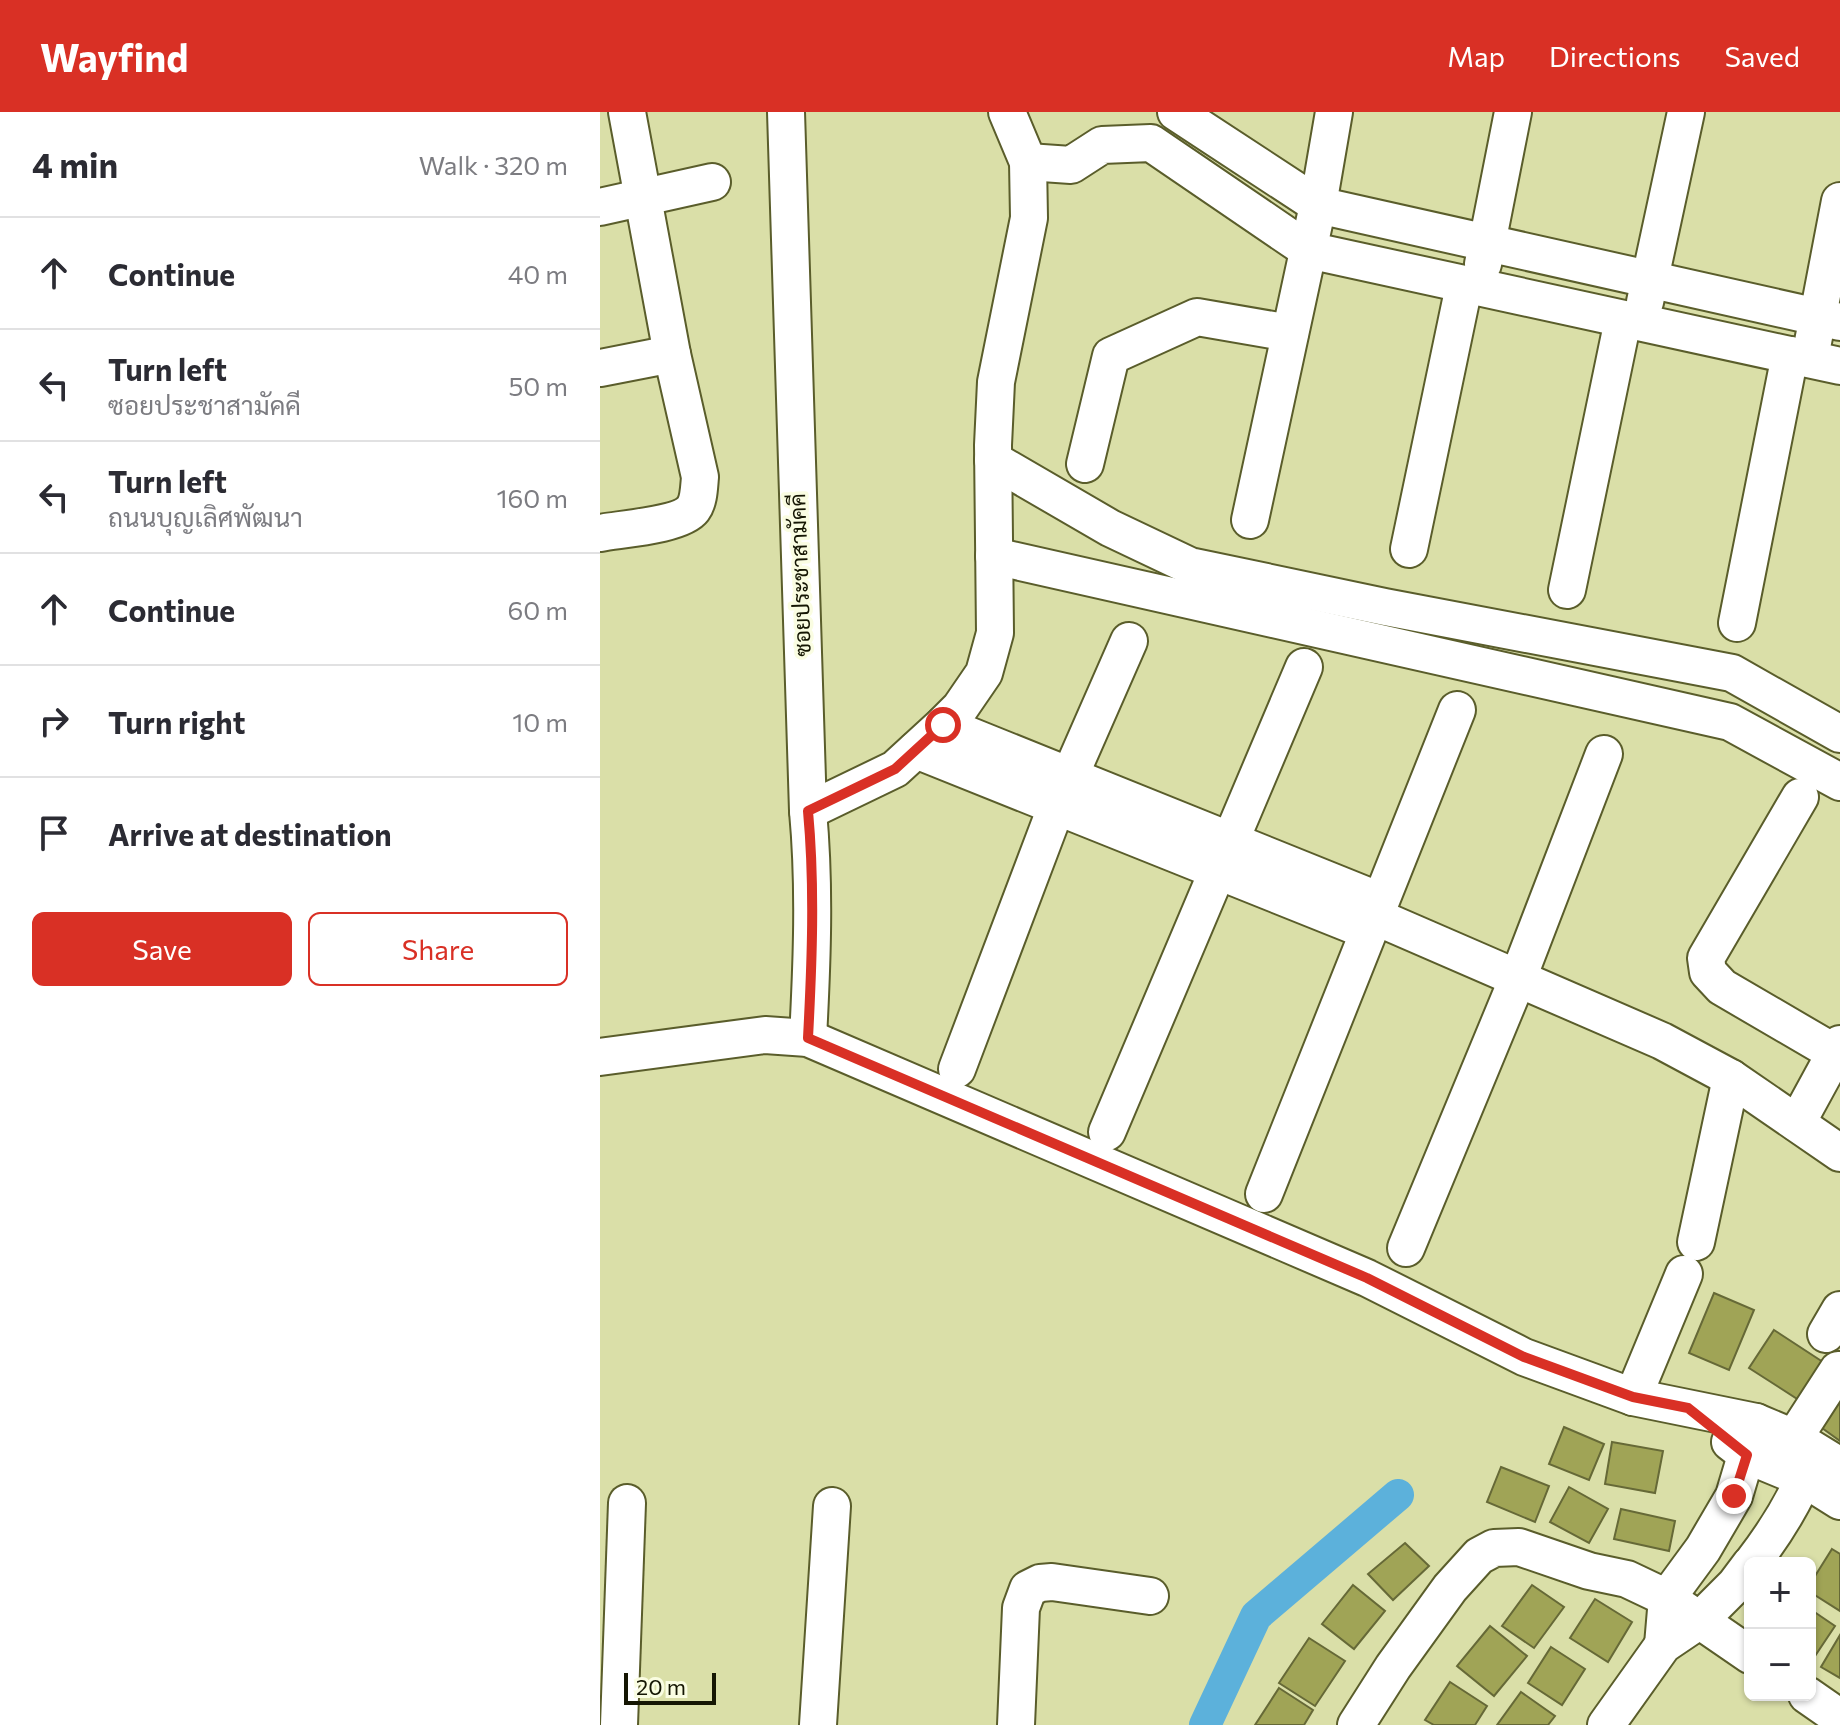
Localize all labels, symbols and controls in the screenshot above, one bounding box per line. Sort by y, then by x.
text: Wayfind [40,33,188,80]
text: Map [1447,39,1505,73]
text: Directions [1549,39,1680,73]
text: Saved [1724,39,1800,73]
text: 4 min [32,143,118,185]
text: Walk · 320 m [419,149,568,180]
icon: ahead [32,251,76,295]
text: Continue [108,255,235,292]
text: 40 m [508,258,568,289]
text: Turn left [108,350,227,387]
icon: left [32,363,76,407]
text: 50 m [508,370,568,401]
text: ซอยประชาสามัคคี [108,389,301,420]
text: Turn left [108,462,227,499]
icon: left [32,475,76,519]
text: 160 m [496,482,568,513]
street label: ซอยประชาสามัคคี [783,493,816,657]
text: ถนนบุญเลิศพัฒนา [108,501,303,532]
icon: ahead [32,587,76,631]
text: Continue [108,591,235,628]
text: 60 m [508,594,568,625]
icon: right [32,699,76,743]
text: Turn right [108,703,245,740]
text: 10 m [512,706,568,737]
route start [925,707,961,743]
icon: arrive [32,811,76,855]
text: Arrive at destination [108,815,392,852]
button: Save [32,912,292,986]
button: Share [308,912,568,986]
route end [1716,1478,1752,1514]
map controls [1744,1557,1816,1701]
button: + [1744,1557,1816,1629]
button: − [1744,1629,1816,1701]
scale bar [624,1669,716,1705]
text: 20 m [636,1673,686,1700]

